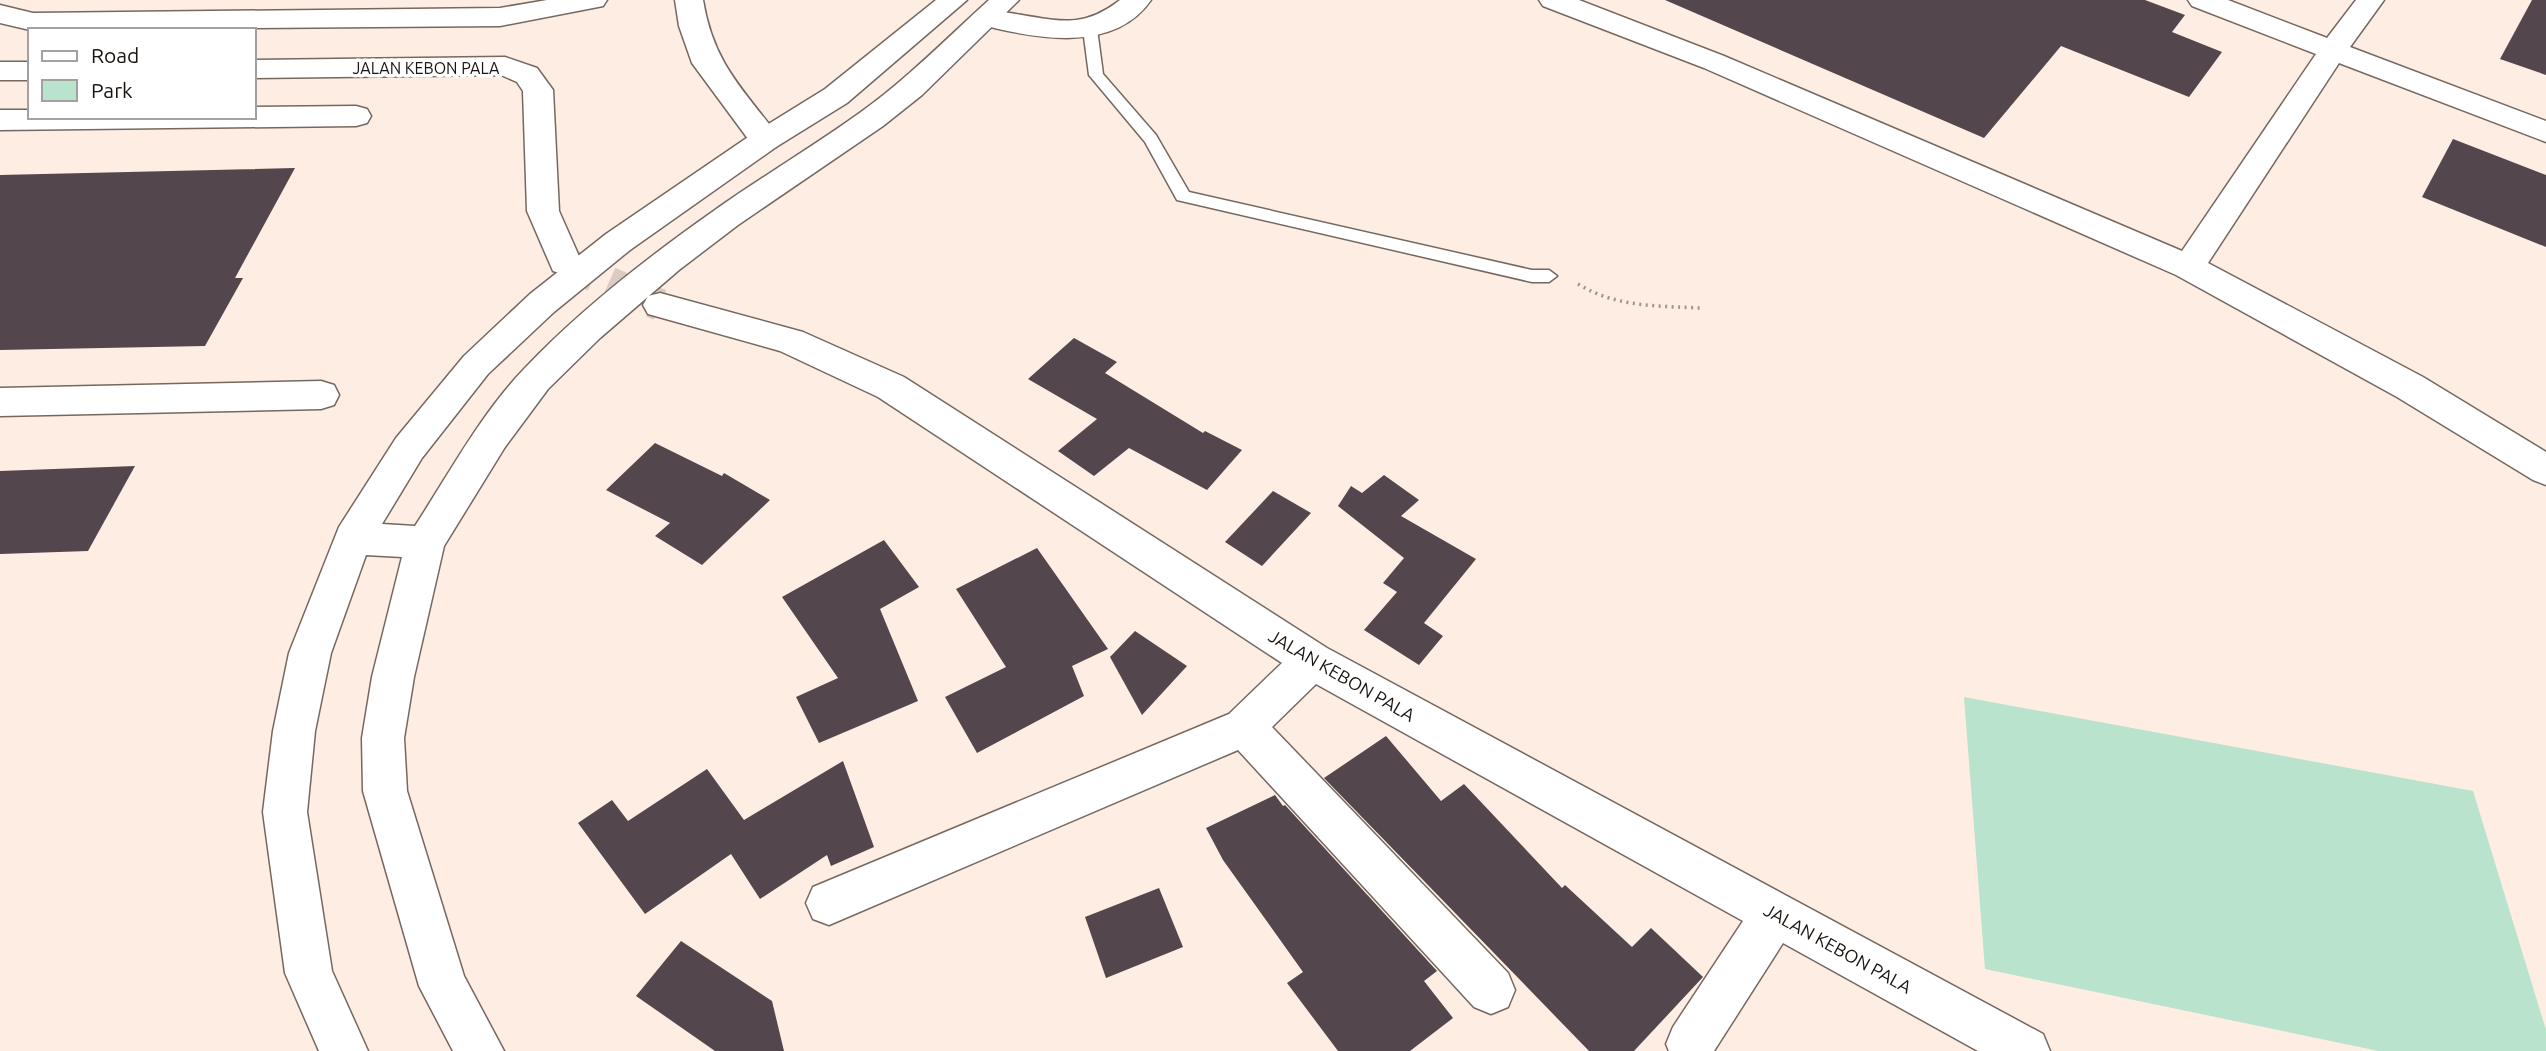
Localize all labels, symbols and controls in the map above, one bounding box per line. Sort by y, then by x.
legend [28,28,256,119]
text: Road [91,43,139,67]
street label: JALAN KEBON PALA [353,59,500,77]
text: Park [91,78,133,102]
street label: JALAN KEBON PALA [1265,625,1419,725]
street label: JALAN KEBON PALA [1761,899,1915,997]

